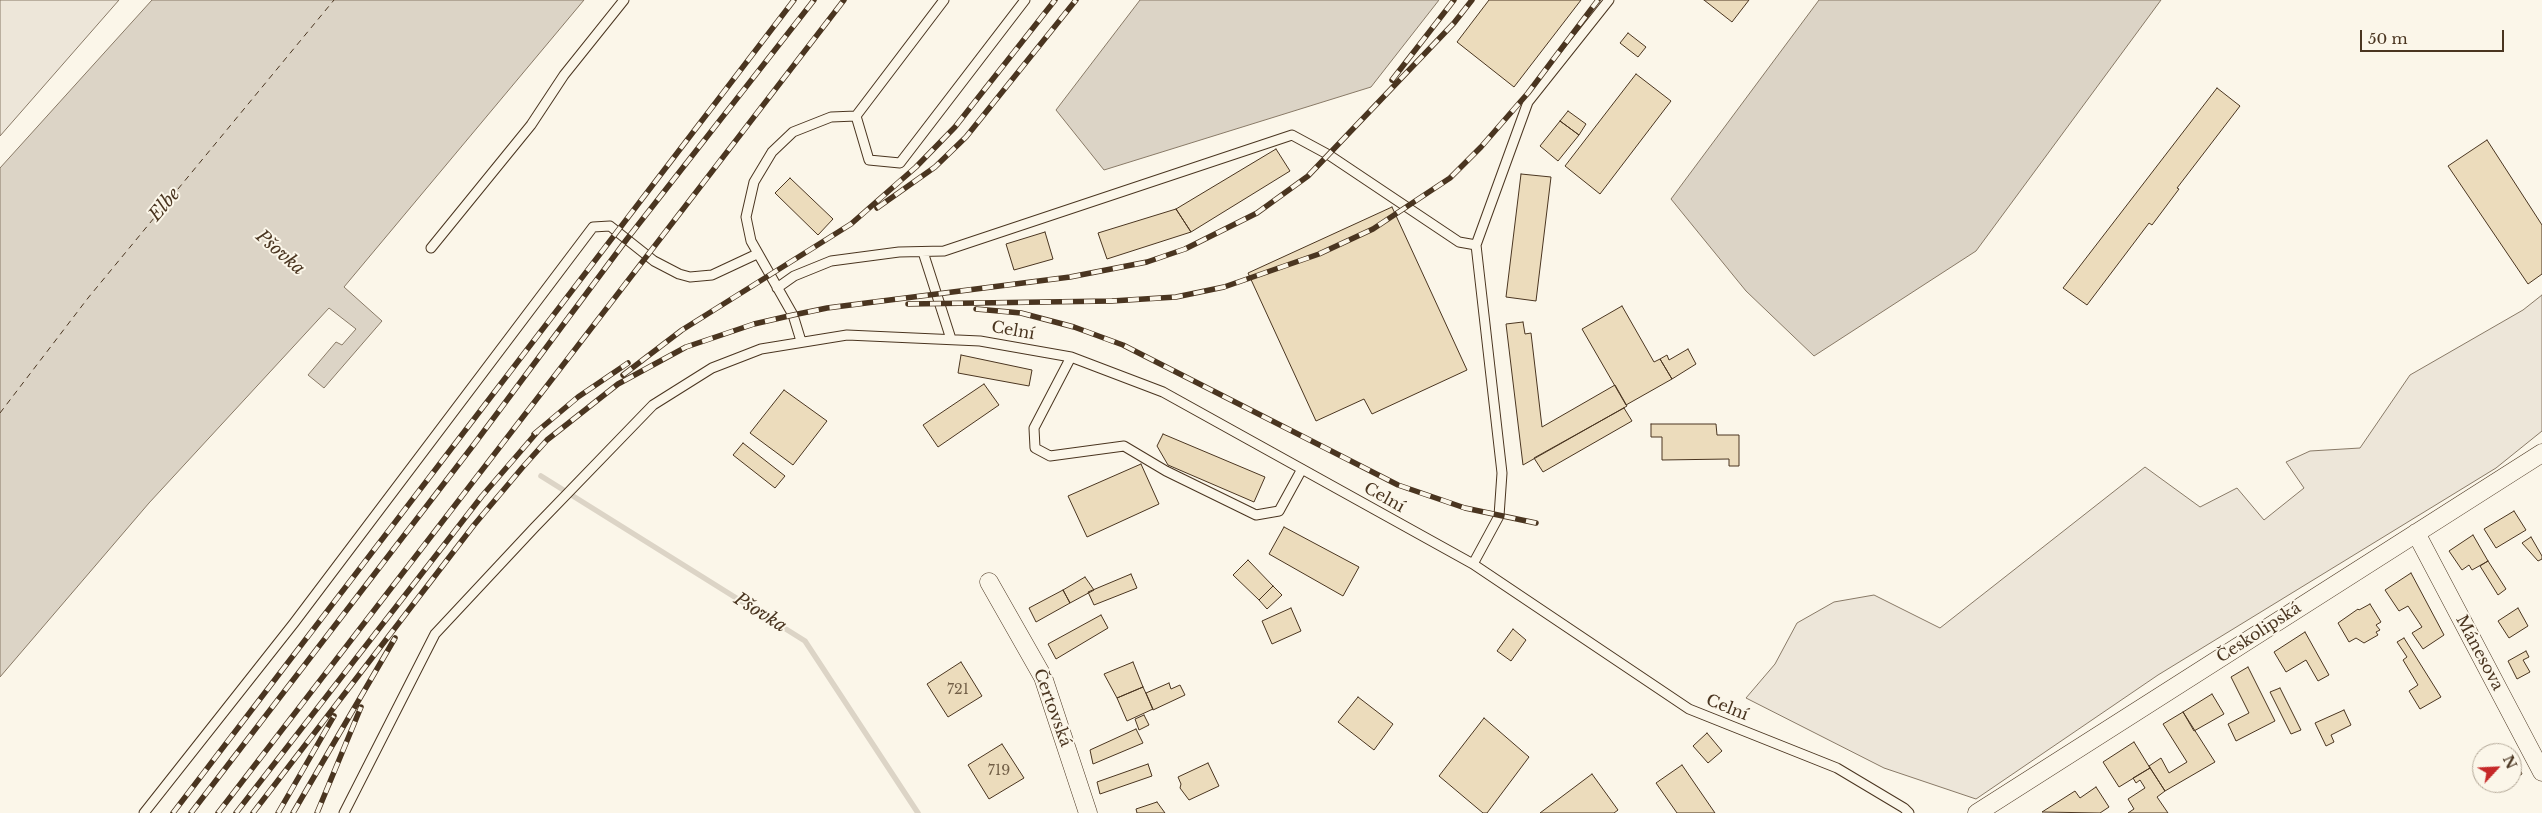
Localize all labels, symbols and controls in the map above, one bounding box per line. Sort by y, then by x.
scale bar [2362,20,2506,52]
text: 50 m [2368,29,2408,48]
water label: Elbe [145,184,185,226]
water label: Pšovka [251,226,309,280]
street label: Celní [990,318,1036,344]
street label: Celní [1360,479,1408,517]
water label: Pšovka [730,588,790,638]
street label: Českolipská [2213,599,2305,667]
street label: Mánesova [2451,612,2507,694]
street label: Čertovská [1029,666,1075,750]
house number: 721 [947,682,969,698]
street label: Celní [1703,691,1751,725]
north arrow [2472,743,2522,793]
text: N [2499,752,2521,772]
house number: 719 [988,763,1010,779]

